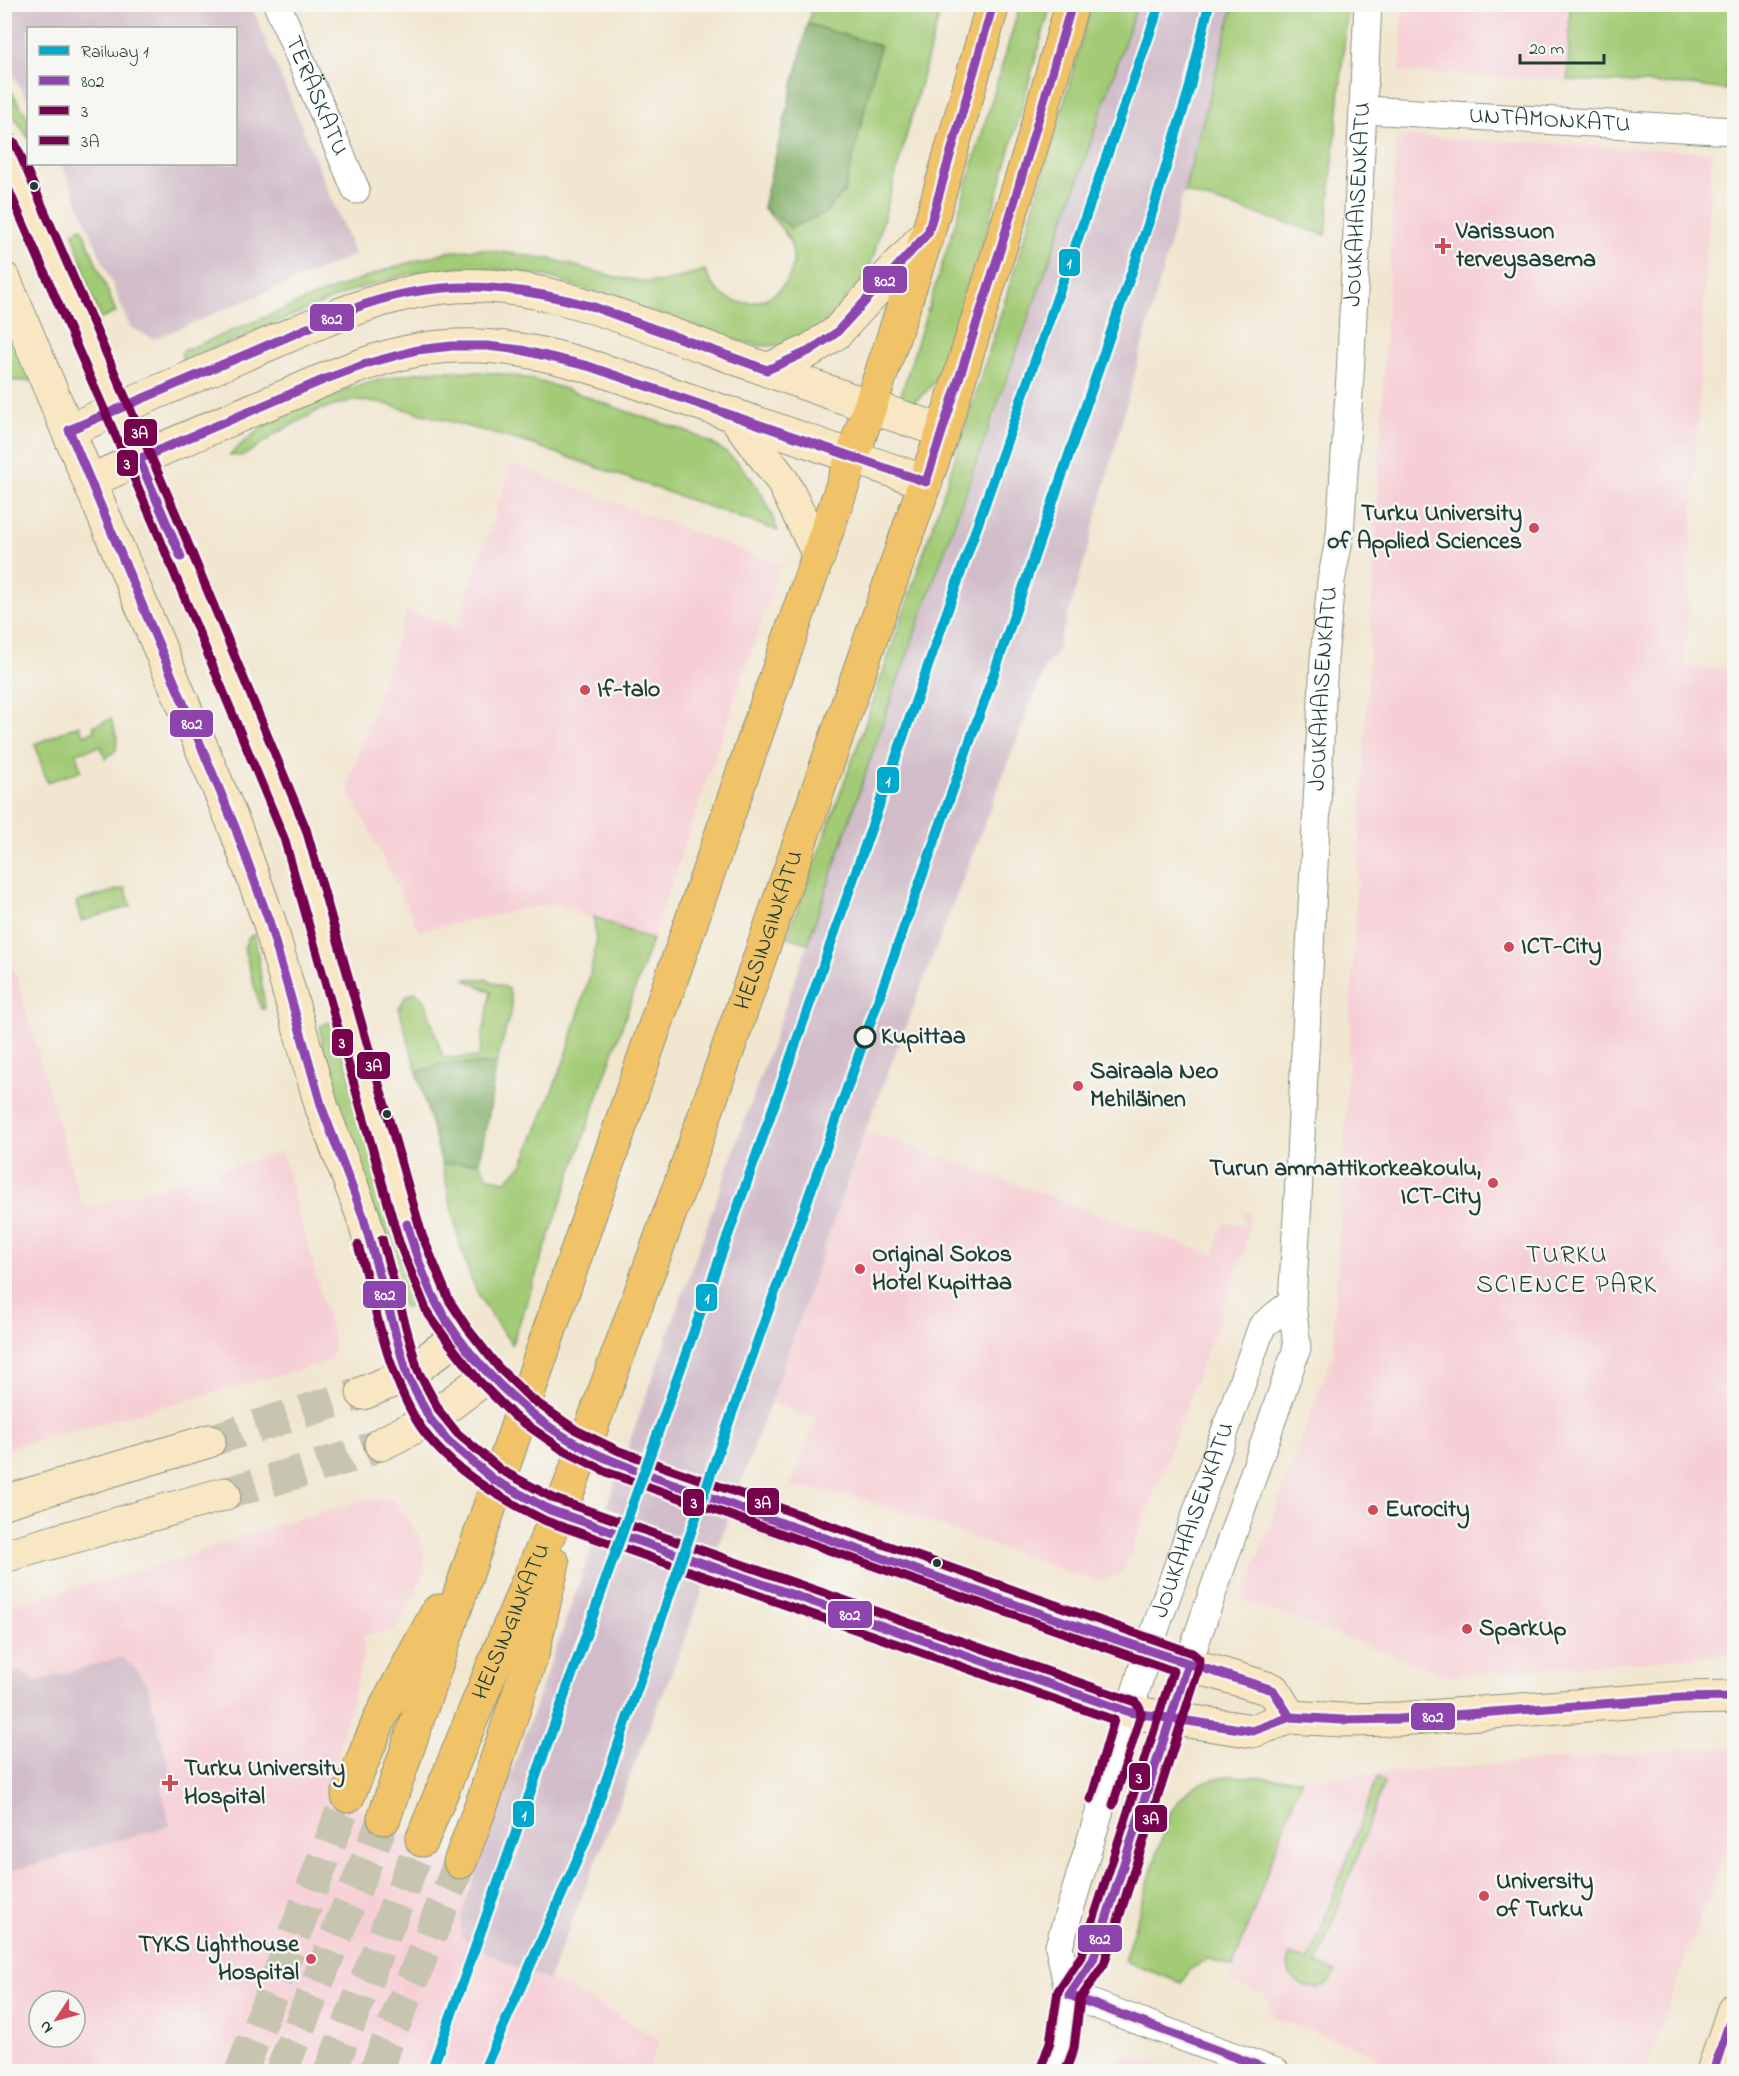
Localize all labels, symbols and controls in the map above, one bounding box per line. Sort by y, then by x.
legend [27,27,237,165]
scale bar [1520,27,1604,65]
street label: TERÄSKATU [275,31,357,161]
text: 20 m [1529,37,1564,63]
text: Railway 1 [81,40,149,66]
text: 802 [81,70,105,96]
street label: UNTAMONKATU [1468,98,1632,143]
text: 3 [81,100,88,126]
street label: JOUKAHAISENKATU [1336,101,1381,308]
text: 3A [81,130,100,156]
unlabelled marker [28,180,40,192]
place label: Varissuon terveysasema [1455,215,1596,279]
marker: Varissuon terveysasema [1434,237,1452,255]
line badge: 1 [1058,248,1081,277]
text: 1 [1066,252,1072,276]
line badge: 802 [862,265,908,294]
text: 802 [874,270,895,294]
line badge: 802 [309,303,355,332]
text: 802 [321,308,342,332]
line badge: 3A [123,418,158,447]
text: 3A [131,422,148,446]
line badge: 3 [116,449,139,477]
text: 3 [123,453,131,477]
place label: Turku University of Applied Sciences [1327,497,1522,560]
marker: Turku University of Applied Sciences [1527,521,1541,535]
street label: JOUKAHAISENKATU [1300,585,1348,792]
place label: If-talo [597,673,660,708]
marker: If-talo [578,683,592,697]
line badge: 802 [169,709,214,738]
text: 802 [181,713,202,737]
line badge: 1 [876,766,900,794]
text: 1 [885,770,891,794]
street label: HELSINGINKATU [725,846,813,1015]
place label: ICT-City [1521,930,1601,966]
marker: ICT-City [1502,940,1516,954]
place label: Kupittaa [881,1020,966,1055]
marker: Kupittaa [854,1026,876,1048]
line badge: 3 [331,1028,354,1057]
text: 3 [338,1032,346,1056]
line badge: 3A [356,1051,391,1080]
text: 3A [365,1055,382,1079]
place label: Sairaala Neo Mehiläinen [1090,1055,1218,1118]
marker: Sairaala Neo Mehiläinen [1071,1079,1085,1093]
unlabelled marker [381,1108,393,1120]
place label: Turun ammattikorkeakoulu, ICT-City [1209,1152,1481,1216]
marker: Turun ammattikorkeakoulu, ICT-City [1486,1176,1500,1190]
district label: TURKU SCIENCE PARK [1476,1237,1658,1305]
place label: Original Sokos Hotel Kupittaa [872,1238,1012,1301]
marker: Original Sokos Hotel Kupittaa [853,1262,867,1276]
line badge: 802 [362,1280,407,1309]
line badge: 1 [695,1283,718,1312]
text: 802 [374,1284,395,1308]
text: 1 [704,1287,710,1311]
street label: JOUKAHAISENKATU [1143,1418,1244,1623]
line badge: 3A [746,1487,780,1516]
line badge: 3 [682,1488,705,1517]
text: 3 [690,1492,698,1516]
text: 3A [754,1492,771,1516]
place label: Eurocity [1385,1493,1470,1529]
marker: Eurocity [1366,1503,1380,1517]
street label: HELSINGINKATU [464,1538,560,1705]
unlabelled marker [931,1557,943,1569]
line badge: 802 [827,1600,873,1629]
text: 802 [839,1604,860,1628]
place label: SparkUp [1479,1612,1567,1647]
marker: SparkUp [1460,1622,1474,1636]
line badge: 802 [1410,1702,1456,1731]
text: 802 [1422,1706,1443,1730]
place label: Turku University Hospital [184,1752,345,1815]
line badge: 3 [1128,1762,1151,1791]
text: 3 [1135,1767,1143,1791]
marker: Turku University Hospital [161,1774,179,1792]
line badge: 1 [512,1800,535,1828]
text: 1 [521,1804,527,1828]
line badge: 3A [1134,1804,1168,1833]
text: 3A [1142,1808,1159,1832]
place label: University of Turku [1496,1865,1593,1928]
marker: University of Turku [1477,1889,1491,1903]
line badge: 802 [1077,1924,1123,1953]
place label: TYKS Lighthouse Hospital [138,1928,300,1991]
text: 802 [1089,1928,1110,1952]
marker: TYKS Lighthouse Hospital [304,1952,318,1966]
north arrow [27,1989,87,2049]
text: N [33,2015,59,2038]

